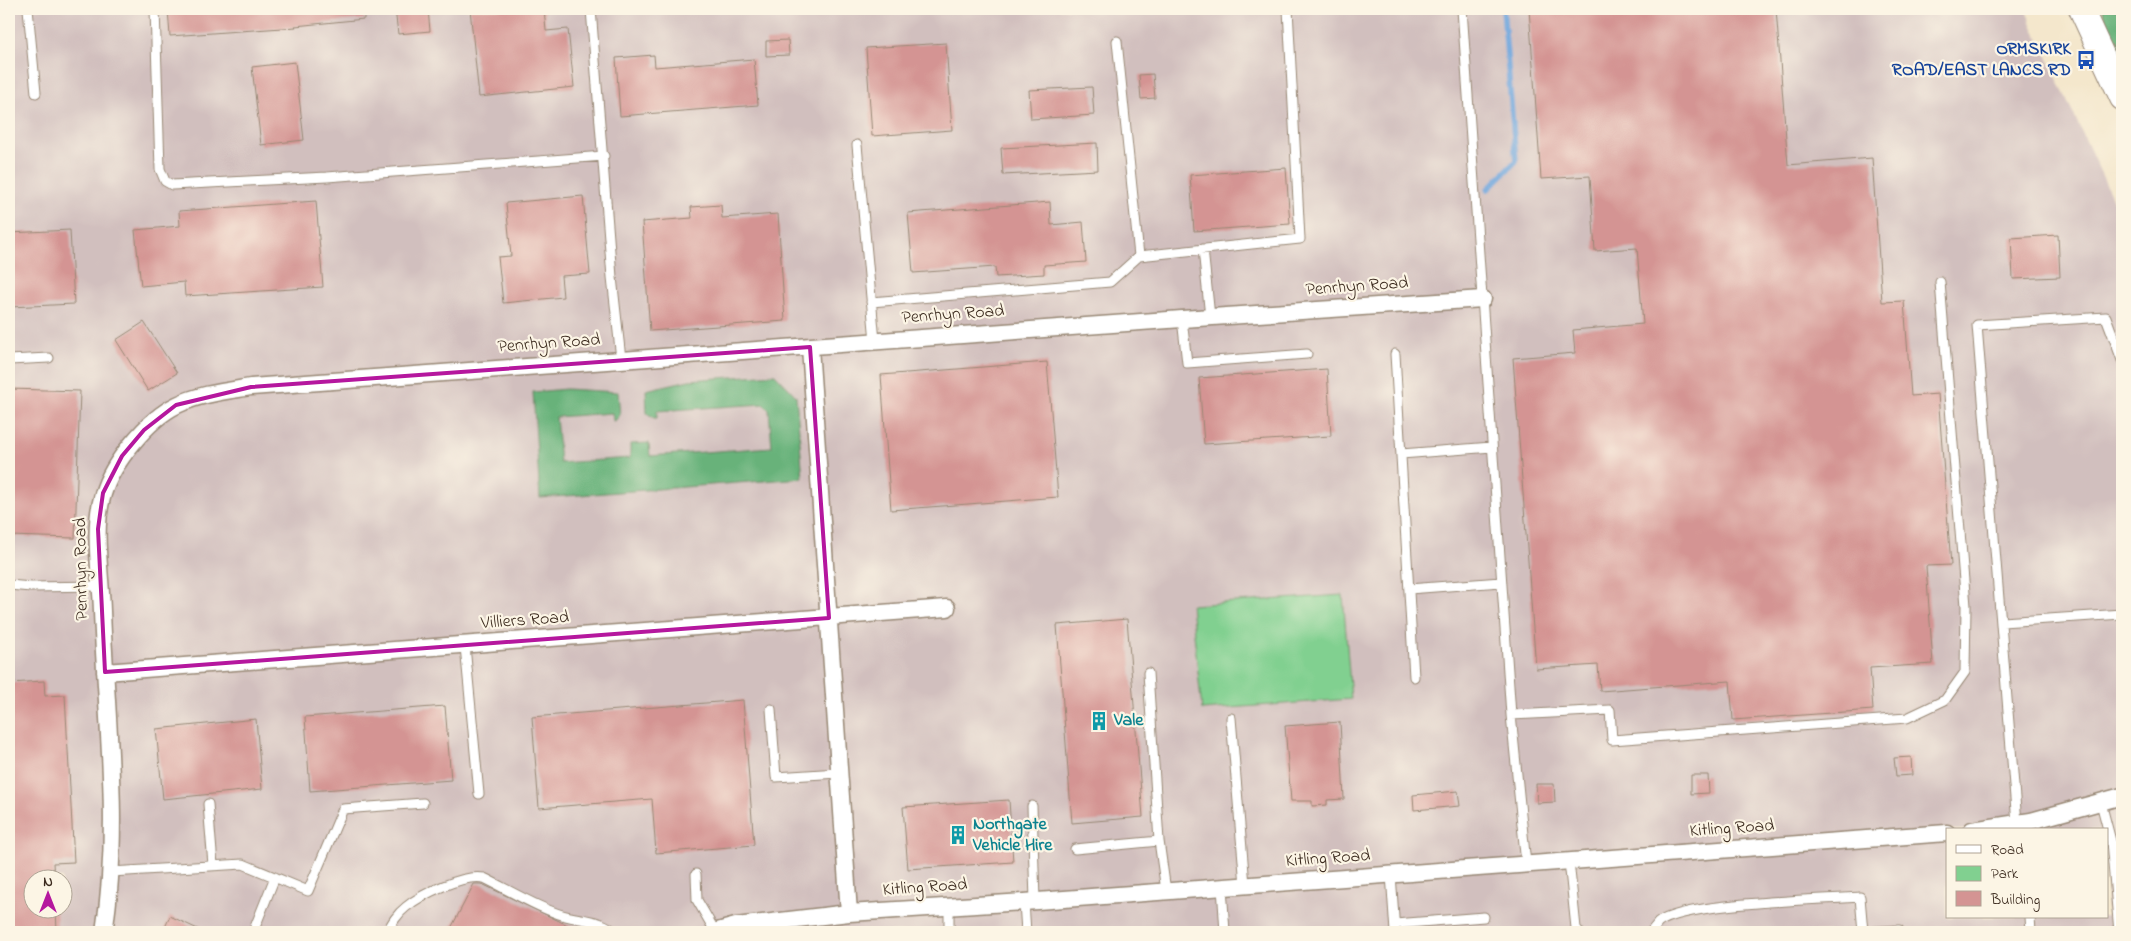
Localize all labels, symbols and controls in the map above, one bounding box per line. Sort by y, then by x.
place label: ORMSKIRK ROAD/EAST LANCS RD [1892,37,2072,84]
bus stop icon: ORMSKIRK ROAD/EAST LANCS RD [2075,49,2097,71]
street label: Penrhyn Road [1305,270,1409,304]
street label: Penrhyn Road [901,298,1005,332]
street label: Penrhyn Road [497,327,601,361]
street label: Penrhyn Road [68,517,96,621]
street label: Villiers Road [479,605,570,637]
place label: Vale [1113,708,1144,734]
building icon: Vale [1088,710,1110,732]
place label: Northgate Vehicle Hire [972,812,1053,859]
street label: Kitling Road [1689,813,1775,846]
building icon: Northgate Vehicle Hire [947,824,969,846]
legend [1946,828,2108,918]
text: Road [1991,839,2024,861]
street label: Kitling Road [1285,843,1371,876]
text: Park [1991,863,2019,885]
north arrow [22,868,72,918]
text: N [43,872,53,893]
street label: Kitling Road [882,872,968,905]
text: Building [1990,889,2040,912]

